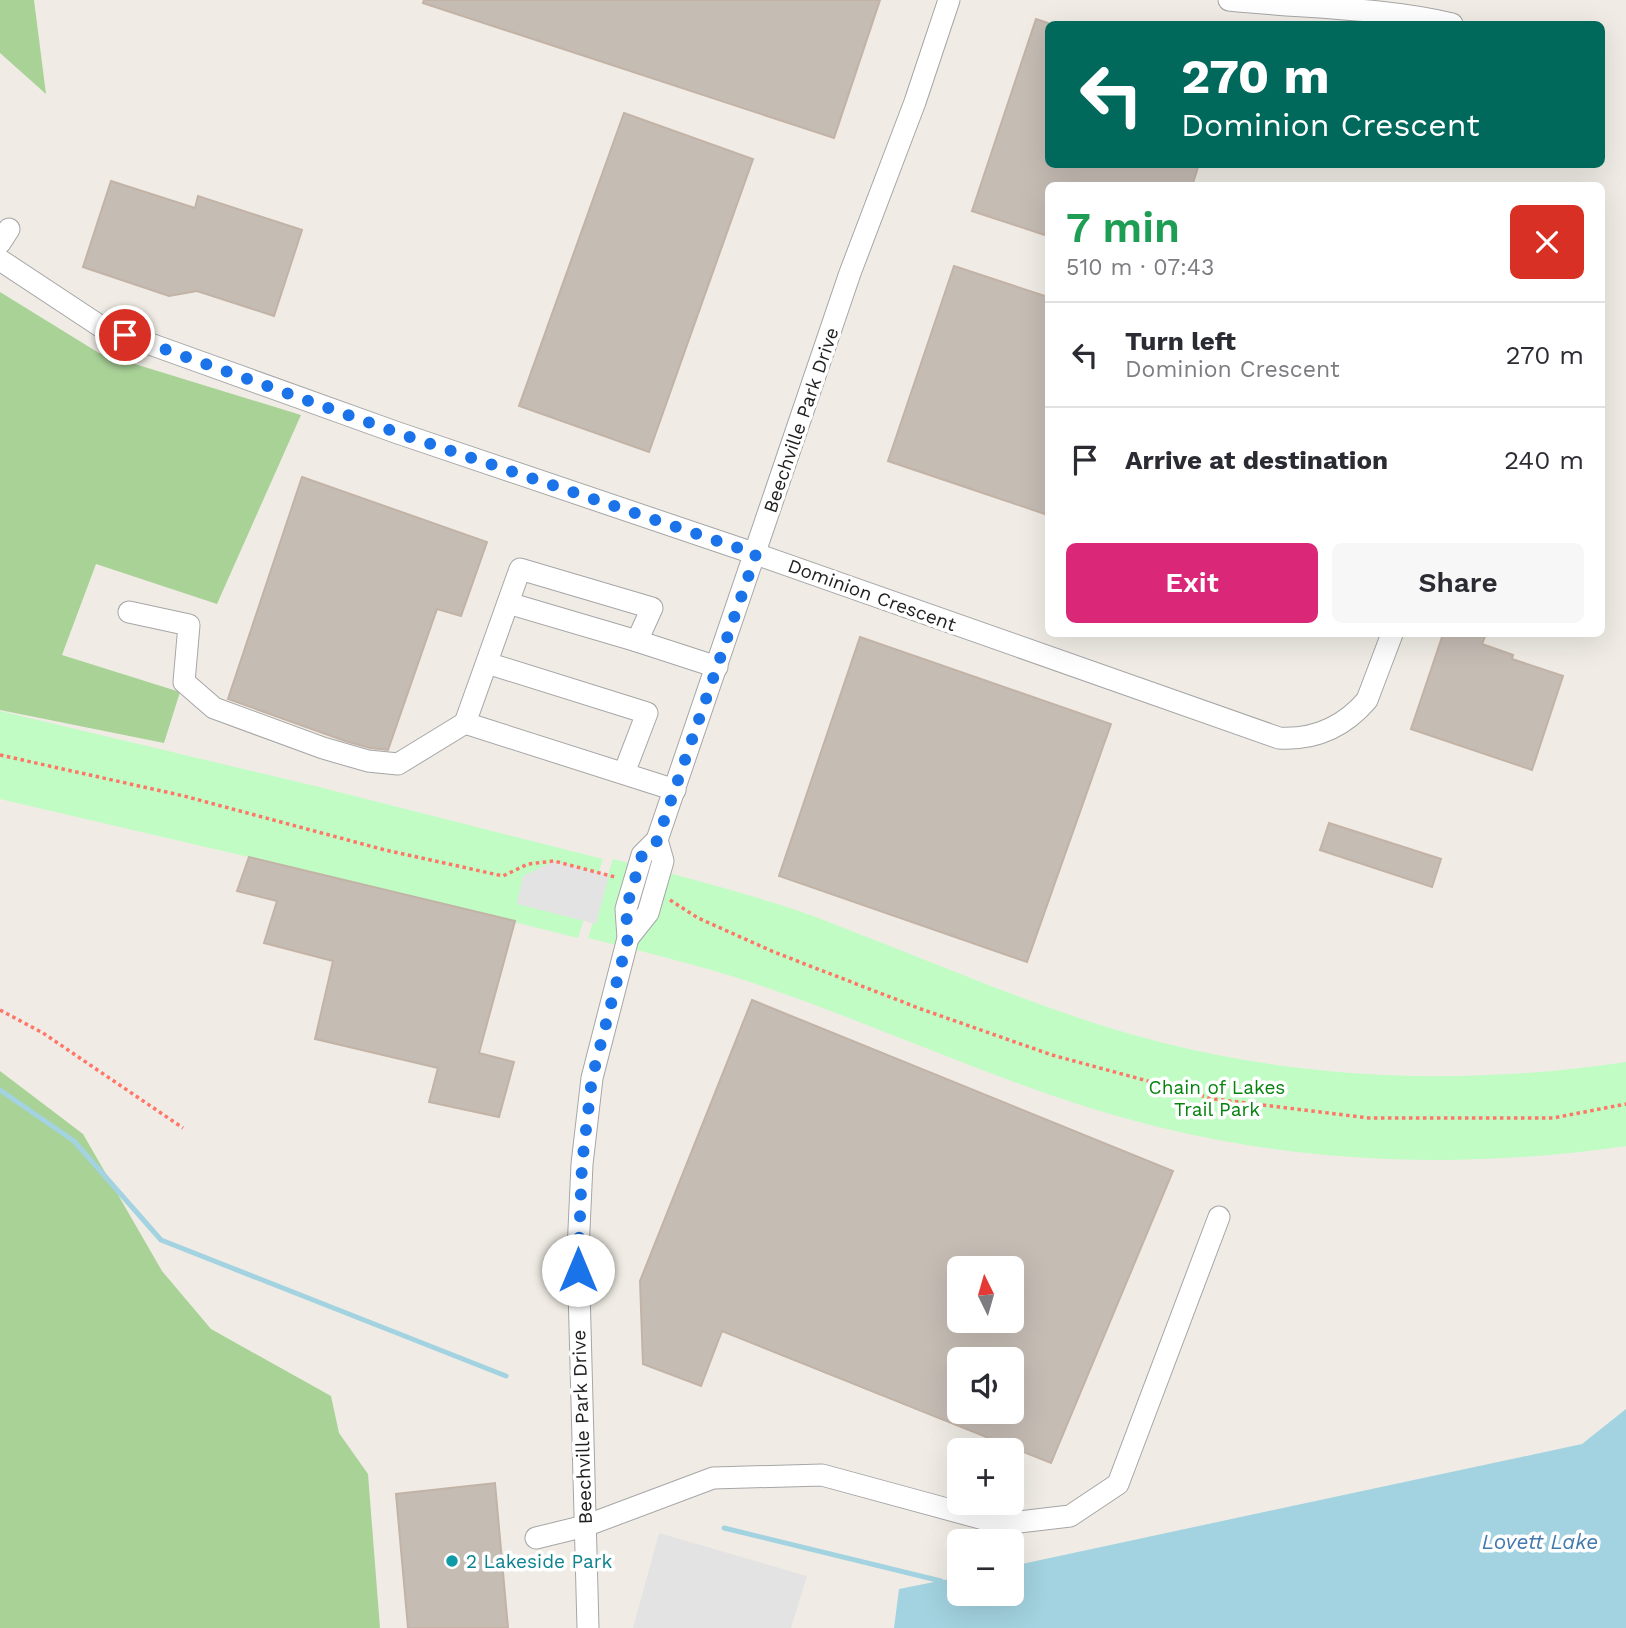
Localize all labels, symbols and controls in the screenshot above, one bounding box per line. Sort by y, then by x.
text: 270 m [1181,47,1330,105]
icon: left [1066,49,1157,140]
text: Dominion Crescent [1181,106,1480,144]
text: 7 min [1066,203,1180,252]
button: close [1510,205,1584,279]
text: 510 m · 07:43 [1066,254,1214,281]
pin [95,305,155,365]
icon: arrive [106,316,144,354]
street label: Beechville Park Drive [758,324,844,516]
text: Turn left [1125,326,1236,356]
icon: left [1066,336,1104,374]
text: 270 m [1505,340,1584,370]
text: Dominion Crescent [1125,356,1340,383]
icon: arrive [1066,441,1104,479]
text: Arrive at destination [1125,445,1388,475]
text: 240 m [1504,445,1584,475]
button: Exit [1066,543,1318,623]
button: Share [1332,543,1584,623]
street label: Dominion Crescent [785,554,959,636]
park label: Chain of Lakes Trail Park [1149,1076,1285,1121]
position arrow [541,1233,615,1307]
north arrow [947,1256,1024,1334]
map controls [947,1256,1024,1606]
street label: Beechville Park Drive [567,1329,597,1525]
button: sound [947,1347,1024,1424]
button: + [947,1438,1024,1515]
button: − [947,1529,1024,1606]
water label: Lovett Lake [1482,1529,1598,1554]
place label: 2 Lakeside Park [466,1550,613,1573]
marker: 2 Lakeside Park [444,1553,460,1569]

